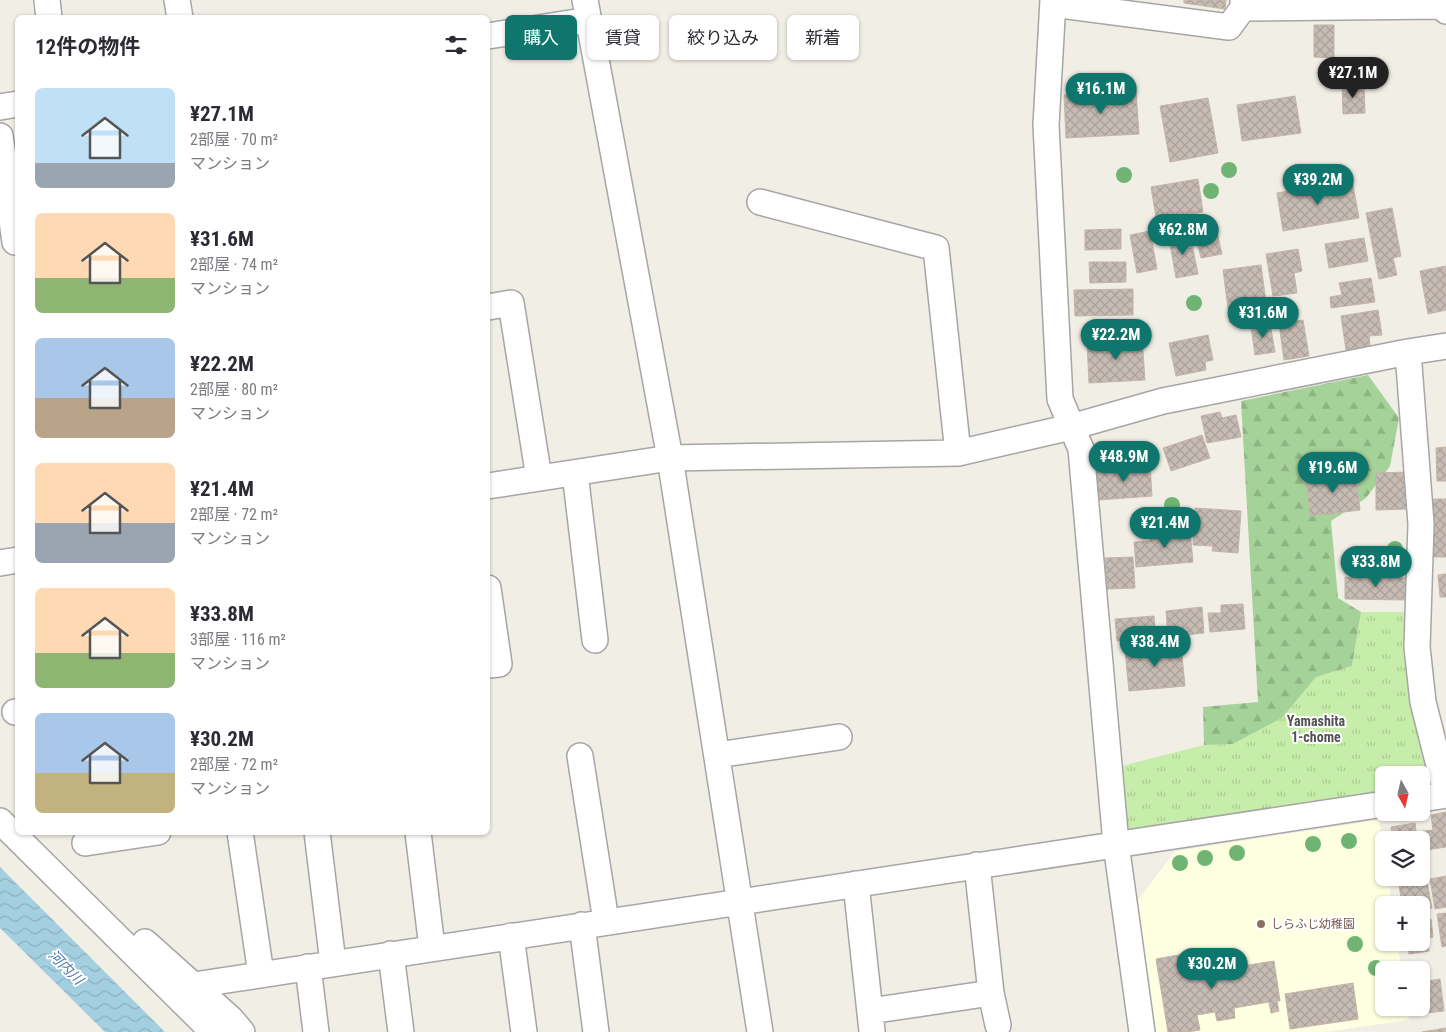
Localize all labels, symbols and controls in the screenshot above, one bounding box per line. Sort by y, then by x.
chip: 購入 [505,15,577,60]
chip: 賃貸 [587,15,659,60]
chip: 絞り込み [669,15,777,60]
chip: 新着 [787,15,859,60]
icon: filters [442,31,470,59]
text: 12件の物件 [35,35,140,59]
pin: ¥27.1M [1312,56,1394,99]
text: ¥27.1M [1329,63,1377,82]
pin: ¥16.1M [1060,72,1142,115]
text: ¥16.1M [1077,79,1125,98]
text: ¥27.1M [190,102,254,126]
icon: home [75,108,135,168]
text: 2部屋 · 70 m² [190,130,278,149]
text: マンション [190,154,270,173]
pin: ¥39.2M [1277,164,1359,206]
text: ¥39.2M [1294,170,1342,189]
pin: ¥62.8M [1142,214,1224,256]
text: ¥62.8M [1159,220,1207,239]
text: ¥31.6M [190,227,254,251]
icon: home [75,233,135,293]
text: 2部屋 · 74 m² [190,255,278,274]
text: マンション [190,279,270,298]
pin: ¥31.6M [1222,296,1304,339]
text: ¥31.6M [1239,303,1287,322]
pin: ¥22.2M [1075,318,1157,361]
text: ¥22.2M [1092,325,1140,344]
text: ¥22.2M [190,352,254,376]
icon: home [75,358,135,418]
text: 2部屋 · 80 m² [190,380,278,399]
text: マンション [190,404,270,423]
pin: ¥48.9M [1083,440,1165,483]
text: ¥48.9M [1100,447,1148,466]
pin: ¥19.6M [1292,452,1374,494]
text: ¥19.6M [1309,458,1357,477]
text: ¥21.4M [190,477,254,501]
icon: home [75,483,135,543]
text: 2部屋 · 72 m² [190,505,278,524]
pin: ¥21.4M [1124,506,1206,549]
text: ¥21.4M [1141,513,1189,532]
text: マンション [190,529,270,548]
pin: ¥33.8M [1335,546,1417,588]
text: ¥33.8M [1352,552,1400,571]
text: ¥33.8M [190,602,254,626]
icon: home [75,608,135,668]
pin: ¥38.4M [1114,626,1196,668]
text: 3部屋 · 116 m² [190,630,286,649]
text: ¥38.4M [1131,632,1179,651]
text: マンション [190,654,270,673]
district label: Yamashita 1-chome [1287,713,1346,745]
text: ¥30.2M [190,727,254,751]
icon: home [75,733,135,793]
text: 2部屋 · 72 m² [190,755,278,774]
north arrow [1375,766,1430,821]
map controls [1375,766,1430,1016]
text: マンション [190,779,270,798]
button: layers [1375,831,1430,886]
button: + [1375,896,1430,951]
place label: しらふじ幼稚園 [1271,917,1355,931]
marker: しらふじ幼稚園 [1255,918,1267,930]
water label: 河内川 [45,946,88,989]
pin: ¥30.2M [1171,948,1253,990]
text: ¥30.2M [1188,954,1236,973]
button: − [1375,961,1430,1016]

